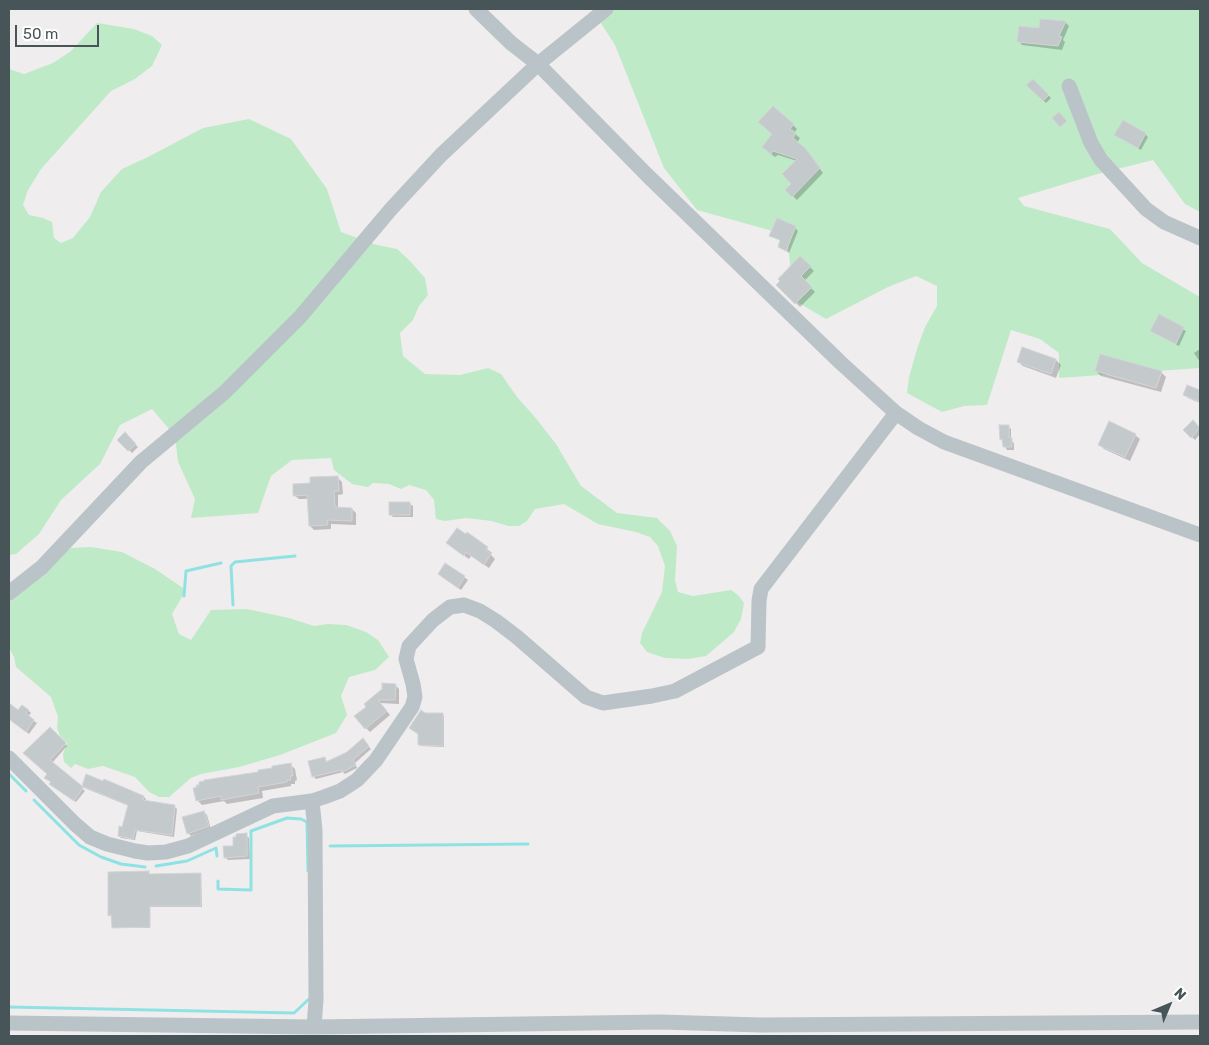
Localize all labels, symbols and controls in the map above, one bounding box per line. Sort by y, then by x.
scale bar [18,15,101,47]
text: 50 m [23,25,58,43]
north arrow [1144,980,1194,1030]
text: N [1170,984,1190,1004]

